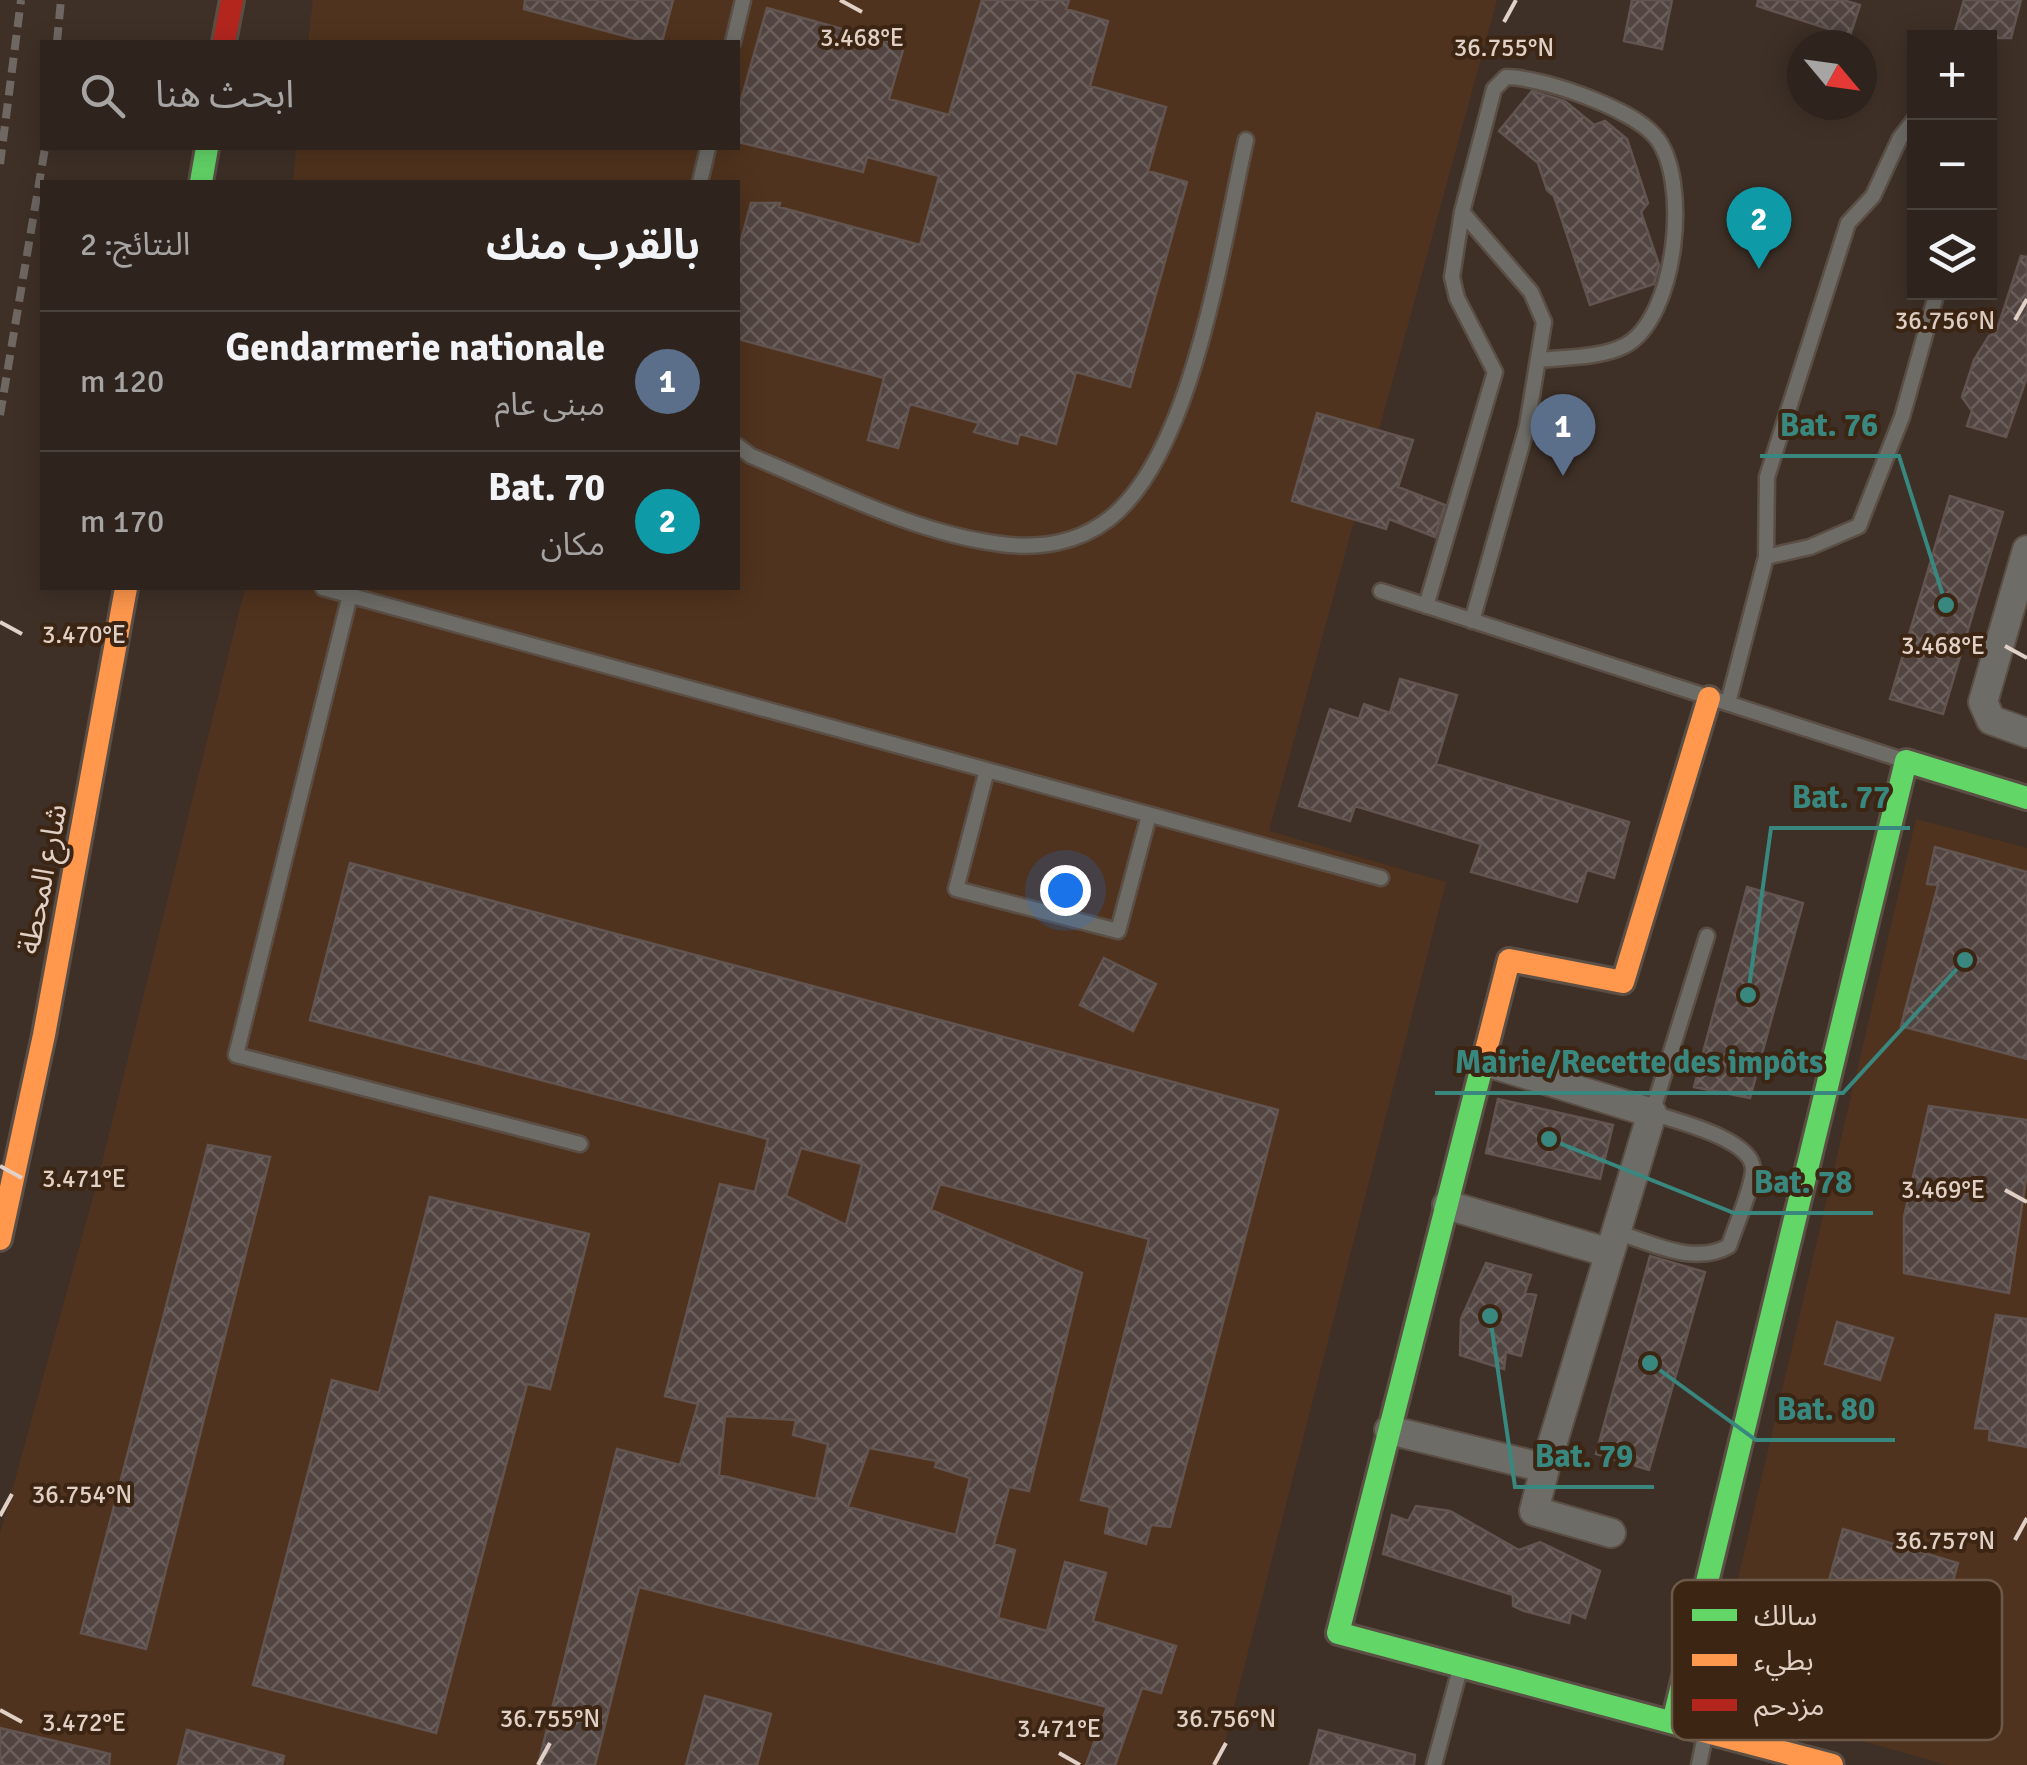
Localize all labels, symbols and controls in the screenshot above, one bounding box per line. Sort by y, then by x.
text: 3.468°E [820,22,904,53]
north arrow [1787,30,1877,120]
map controls [1907,30,1997,300]
button: + [1907,30,1997,120]
text: 36.755°N [1454,32,1554,63]
search box [40,40,740,150]
icon: search [75,68,130,123]
text: ابحث هنا [155,71,294,118]
button: − [1907,120,1997,210]
pin: 2 [1726,186,1792,269]
button: layers [1907,210,1997,300]
text: بالقرب منك [486,220,700,271]
text: النتائج: 2 [80,225,190,264]
text: 36.756°N [1895,305,1995,336]
text: Gendarmerie nationale [225,324,605,371]
text: 120 m [80,362,164,401]
text: 1 [659,362,676,401]
text: مبنى عام [495,385,605,424]
pin: 1 [1530,394,1596,476]
callout: Bat. 76 [1760,394,1899,456]
text: Bat. 76 [1780,406,1878,445]
text: Bat. 70 [488,464,605,511]
text: 170 m [80,502,164,541]
text: 2 [659,502,676,541]
text: مكان [541,525,605,564]
text: 3.470°E [42,619,126,650]
text: 3.468°E [1901,630,1985,661]
callout: Bat. 77 [1771,766,1910,828]
text: Bat. 77 [1792,778,1890,817]
street label: شارع المحطة [10,801,79,958]
your location [1040,865,1091,916]
callout: Mairie/Recette des impôts [1435,1031,1843,1093]
text: Mairie/Recette des impôts [1455,1043,1823,1082]
callout: Bat. 78 [1734,1151,1873,1213]
text: 3.471°E [42,1163,126,1194]
text: Bat. 78 [1754,1163,1852,1202]
text: 3.469°E [1901,1174,1985,1205]
callout: Bat. 80 [1756,1378,1895,1440]
text: Bat. 80 [1777,1390,1875,1429]
callout: Bat. 79 [1515,1425,1654,1487]
text: Bat. 79 [1535,1437,1633,1476]
text: 36.754°N [32,1479,132,1510]
text: 36.757°N [1895,1525,1995,1556]
legend [1672,1580,2002,1740]
text: سالك [1754,1599,1817,1633]
text: بطيء [1754,1644,1814,1681]
text: مزدحم [1754,1689,1825,1727]
text: 36.755°N [500,1703,600,1734]
text: 36.756°N [1176,1703,1276,1734]
text: 3.472°E [42,1707,126,1738]
text: 3.471°E [1017,1713,1101,1744]

